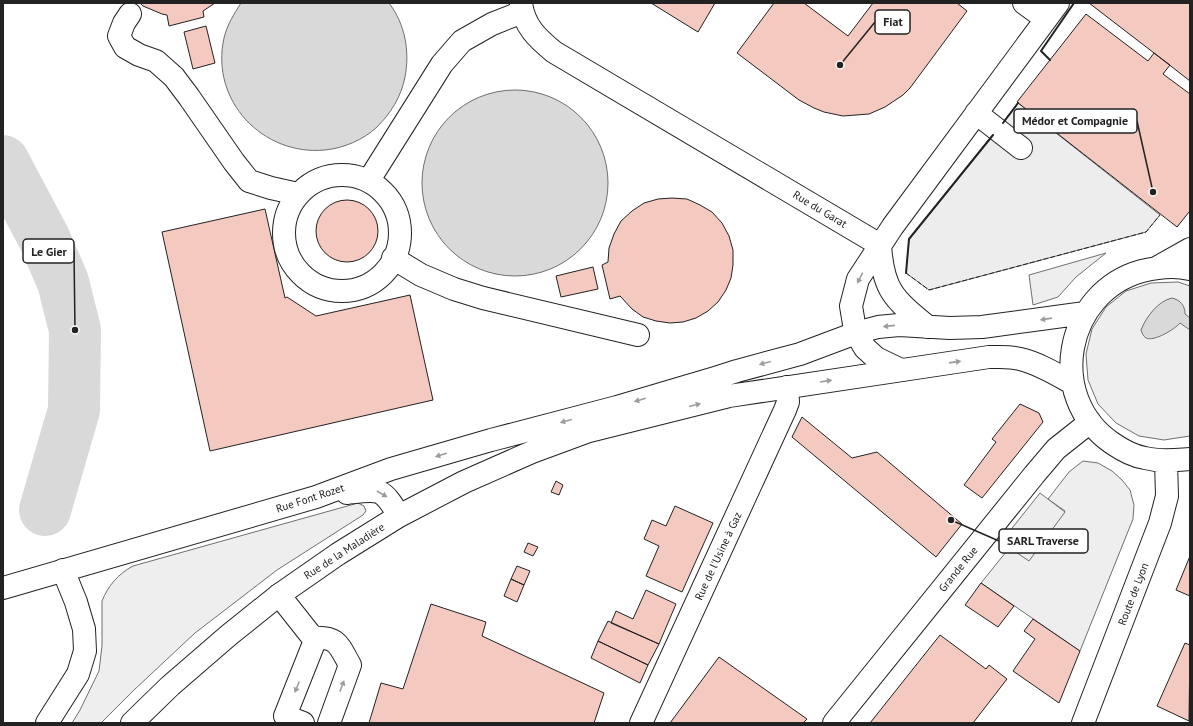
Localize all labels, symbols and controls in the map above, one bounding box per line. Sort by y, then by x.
callout: Fiat [875,10,910,34]
text: Fiat [883,14,904,29]
callout: Médor et Compagnie [1014,109,1137,133]
text: Médor et Compagnie [1022,113,1128,128]
street label: Rue du Garat [790,187,850,231]
callout: Le Gier [23,239,74,263]
text: Le Gier [31,244,68,259]
one-way arrow [856,272,863,283]
one-way arrow [1040,316,1052,322]
one-way arrow [883,323,895,329]
one-way arrow [948,359,961,365]
one-way arrow [758,360,770,366]
one-way arrow [820,378,832,384]
one-way arrow [634,397,646,403]
one-way arrow [689,401,701,407]
one-way arrow [560,418,572,424]
one-way arrow [434,452,446,458]
street label: Rue Font Rozet [274,480,346,516]
one-way arrow [376,491,388,498]
street label: Rue de l'Usine à Gaz [691,510,745,602]
street label: Rue de la Maladière [301,519,387,582]
callout: SARL Traverse [999,529,1088,553]
text: SARL Traverse [1007,533,1079,548]
street label: Grande Rue [935,543,981,595]
street label: Route de Lyon [1115,561,1151,627]
one-way arrow [340,680,346,692]
one-way arrow [293,682,299,694]

